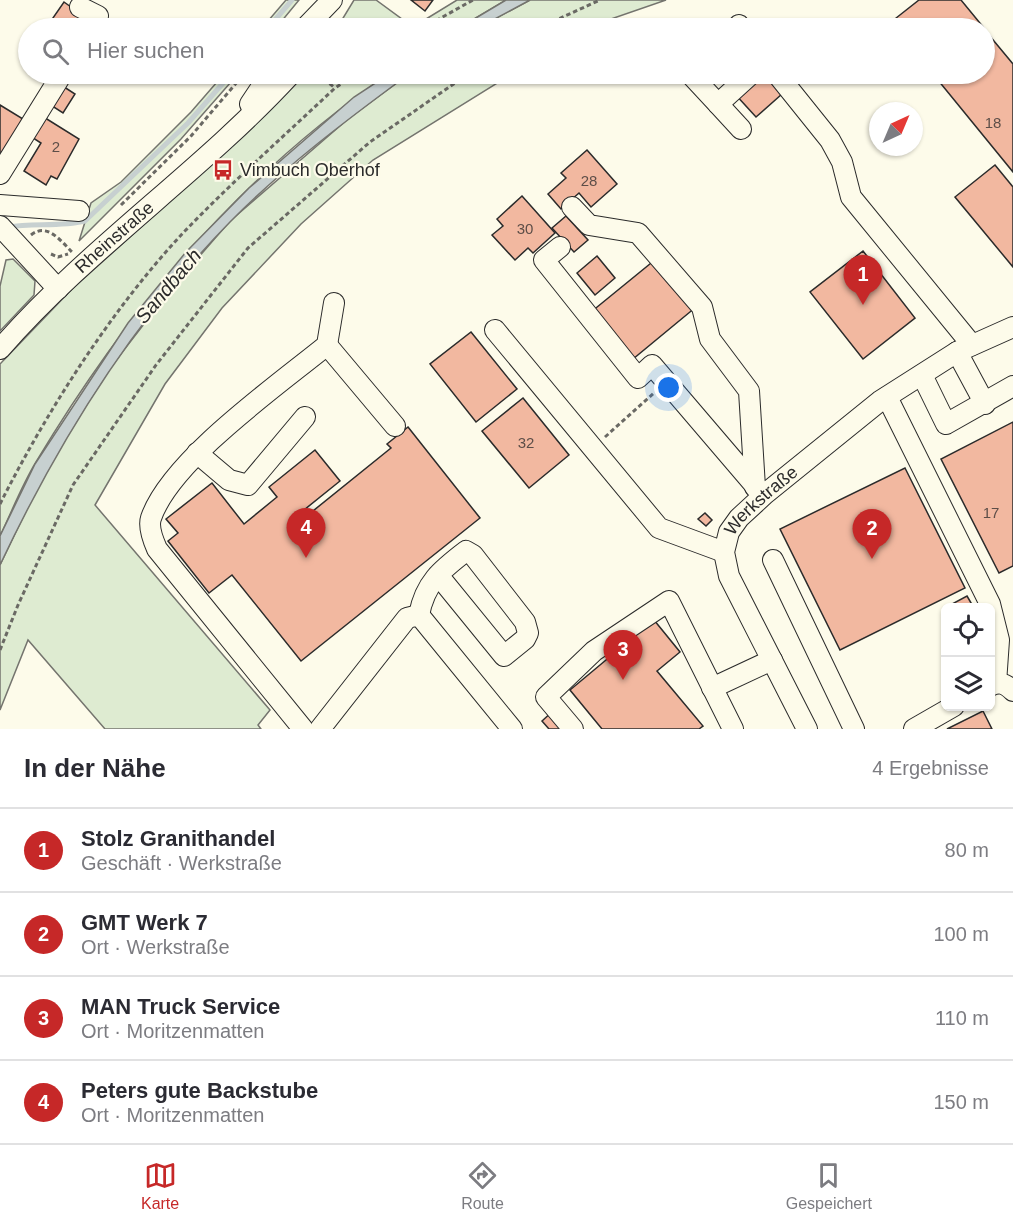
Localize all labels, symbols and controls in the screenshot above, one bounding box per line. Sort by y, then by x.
search box [18,18,995,84]
icon: search [39,35,72,68]
text: Hier suchen [87,38,204,63]
north arrow [869,102,923,156]
house number: 18 [985,114,1001,131]
house number: 2 [52,138,60,155]
bus stop icon: Vimbuch Oberhof [211,158,235,182]
place label: Vimbuch Oberhof [240,160,381,180]
house number: 28 [581,172,597,189]
street label: Rheinstraße [71,197,158,277]
house number: 30 [517,220,533,237]
water label: Sandbach [131,244,205,328]
pin: 1 [844,256,882,305]
your location [654,373,683,402]
house number: 32 [518,434,534,451]
street label: Werkstraße [720,462,802,539]
house number: 17 [983,504,999,521]
pin: 4 [286,508,326,558]
pin: 2 [852,510,892,559]
map controls [941,603,995,711]
button: locate [941,603,995,657]
pin: 3 [604,630,642,680]
button: layers [941,657,995,711]
text: In der Nähe [24,753,166,783]
text: 4 Ergebnisse [872,757,989,779]
text: Stolz Granithandel [81,826,275,851]
text: 1 [38,839,49,861]
text: 80 m [945,839,989,861]
text: Geschäft · Werkstraße [81,852,282,874]
text: GMT Werk 7 [81,910,208,935]
text: 2 [38,923,49,945]
text: 100 m [933,923,989,945]
text: Ort · Werkstraße [81,936,230,958]
text: MAN Truck Service [81,994,280,1019]
text: 3 [38,1007,49,1029]
text: 110 m [935,1007,989,1029]
text: Ort · Moritzenmatten [81,1020,264,1042]
text: Peters gute Backstube [81,1078,318,1103]
text: 4 [38,1091,49,1113]
text: 150 m [933,1091,989,1113]
text: Ort · Moritzenmatten [81,1104,264,1126]
tab: Karte [141,1159,179,1213]
tab: Route [461,1159,504,1213]
tab: Gespeichert [786,1159,872,1213]

